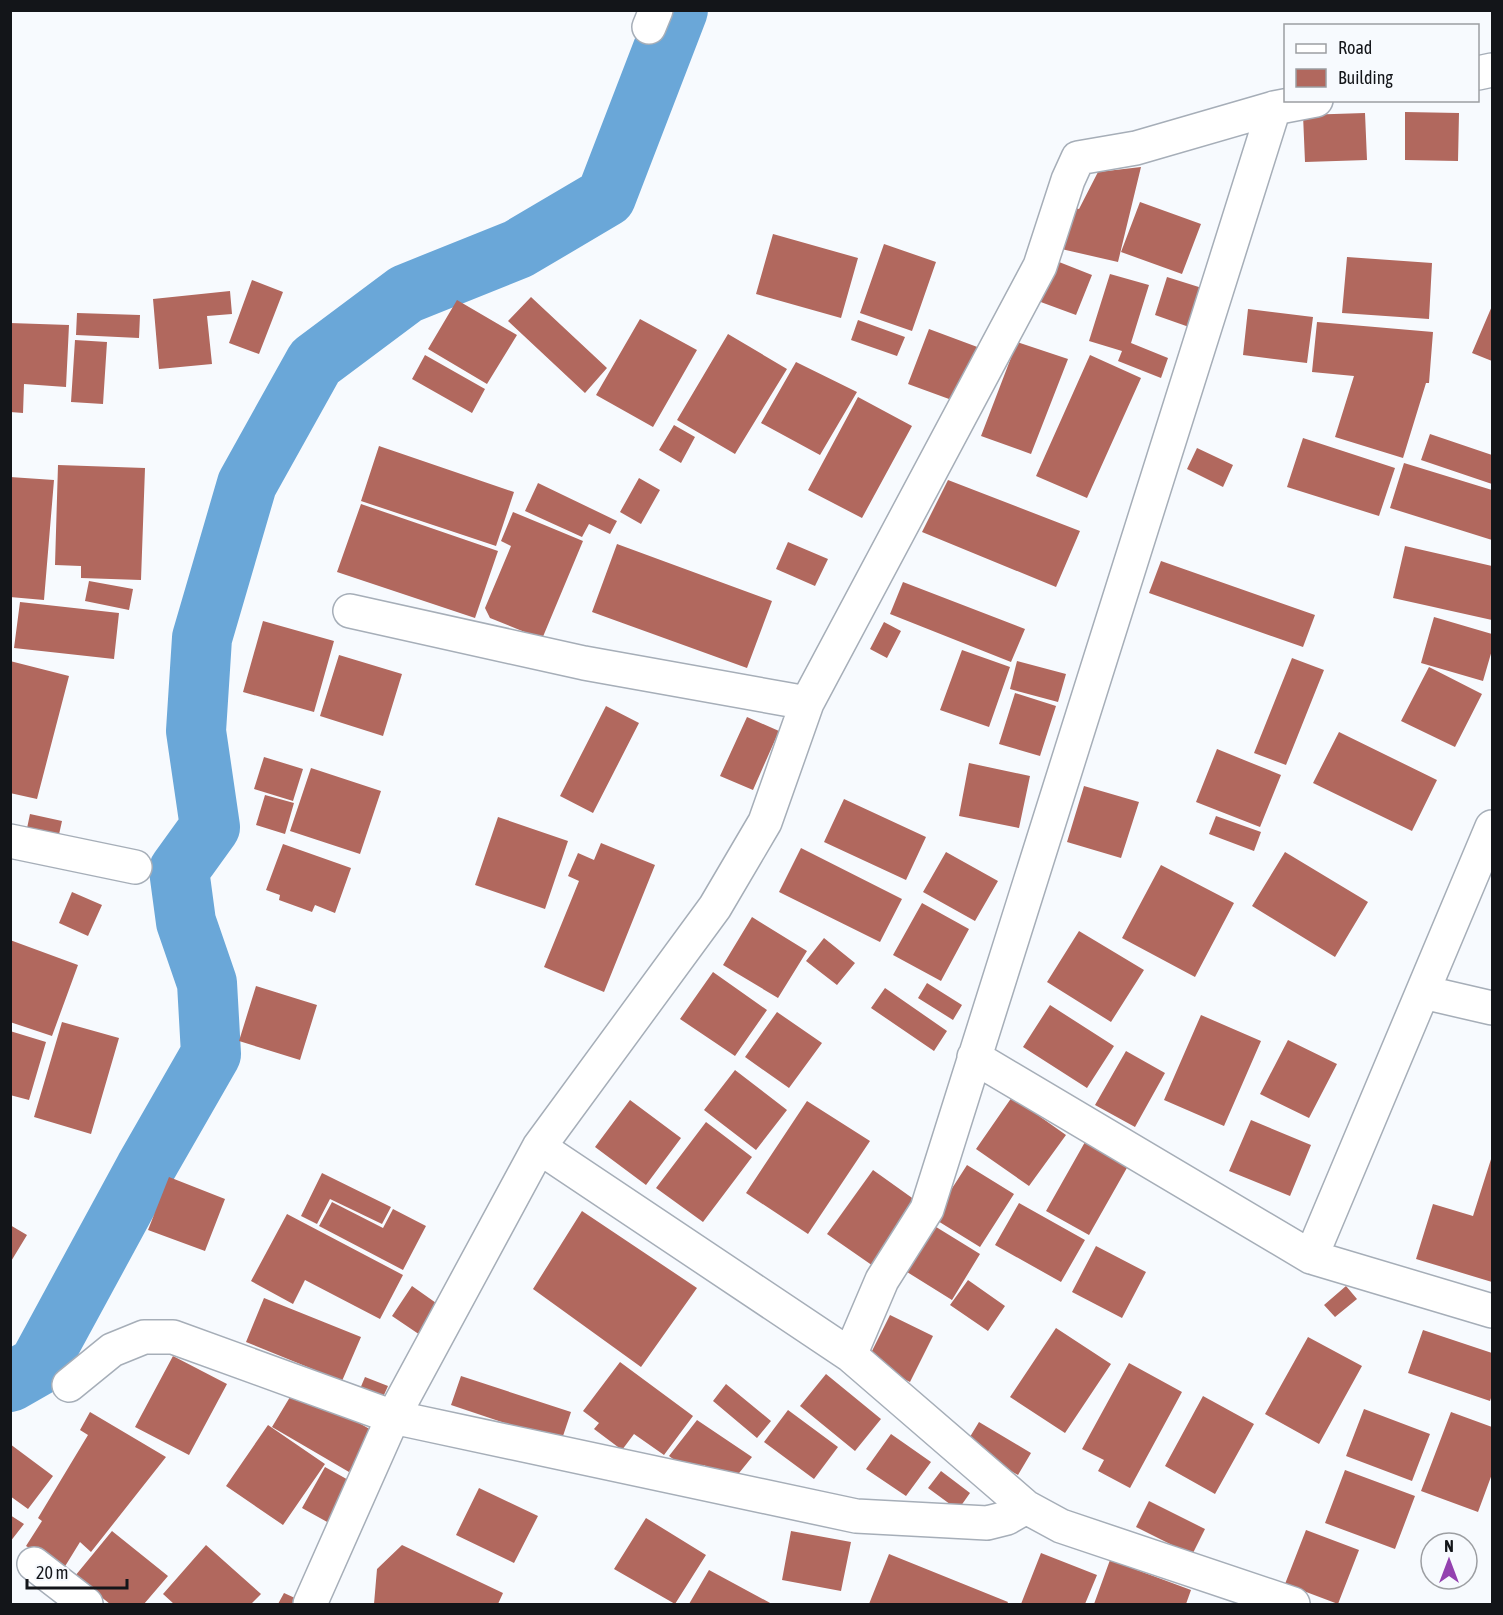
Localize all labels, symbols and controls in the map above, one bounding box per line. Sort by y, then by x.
legend [1284,24,1479,102]
text: Road [1338,37,1372,58]
text: Building [1338,67,1393,88]
north arrow [1419,1531,1479,1591]
text: N [1444,1537,1454,1555]
scale bar [27,1552,128,1590]
text: 20 m [36,1562,68,1583]

